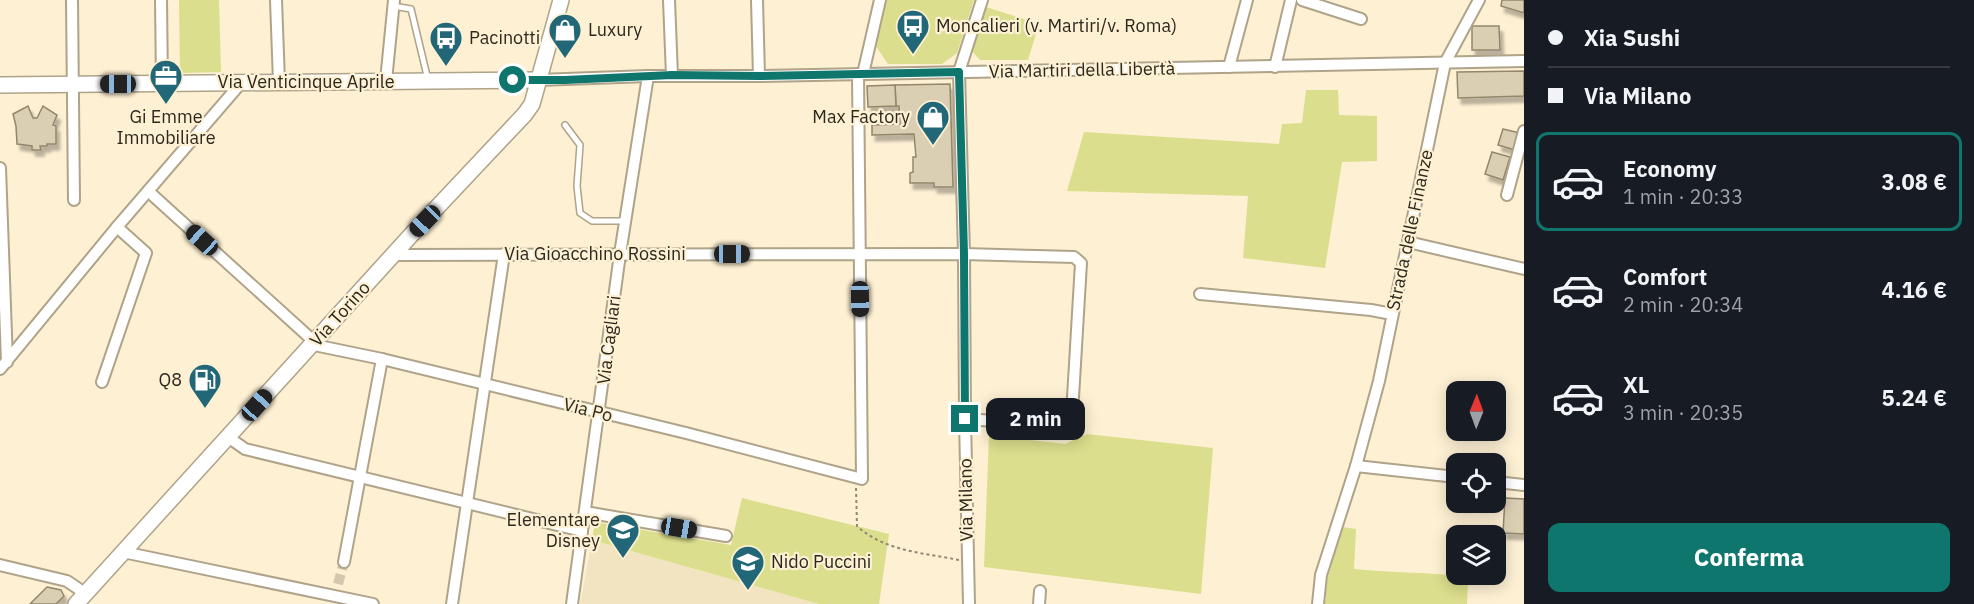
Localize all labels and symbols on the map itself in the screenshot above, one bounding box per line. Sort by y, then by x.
bus stop icon: Moncalieri (v. Martiri/v. Roma) [895,8,931,55]
shop icon: Luxury [547,12,583,59]
place label: Moncalieri (v. Martiri/v. Roma) [936,14,1177,37]
place label: Luxury [588,18,642,41]
bus stop icon: Pacinotti [428,20,464,67]
place label: Pacinotti [469,26,540,49]
street label: Via Martiri della Libertà [988,56,1176,83]
office icon: Gi Emme Immobiliare [148,58,184,105]
route start [499,66,526,93]
street label: Via Venticinque Aprile [217,70,395,93]
car [100,75,136,93]
shop icon: Max Factory [915,99,951,146]
place label: Gi Emme Immobiliare [116,105,216,149]
place label: Max Factory [812,105,910,128]
street label: Strada delle Finanze [1381,147,1438,313]
car [406,202,444,240]
car [183,221,221,259]
street label: Via Gioacchino Rossini [504,242,686,265]
car [714,245,750,263]
street label: Via Torino [304,276,375,351]
car [851,281,869,317]
street label: Via Cagliari [592,294,625,386]
fuel station icon: Q8 [187,362,223,409]
place label: Q8 [158,368,182,391]
north arrow [1446,381,1506,441]
car [238,386,276,424]
street label: Via Po [561,392,615,427]
callout: 2 min [986,398,1085,440]
route end [951,405,978,432]
street label: Via Milano [953,458,978,542]
place label: Elementare Disney [507,508,600,552]
school or university icon: Elementare Disney [605,512,641,559]
car [660,516,698,540]
school or university icon: Nido Puccini [730,544,766,591]
place label: Nido Puccini [771,550,871,573]

